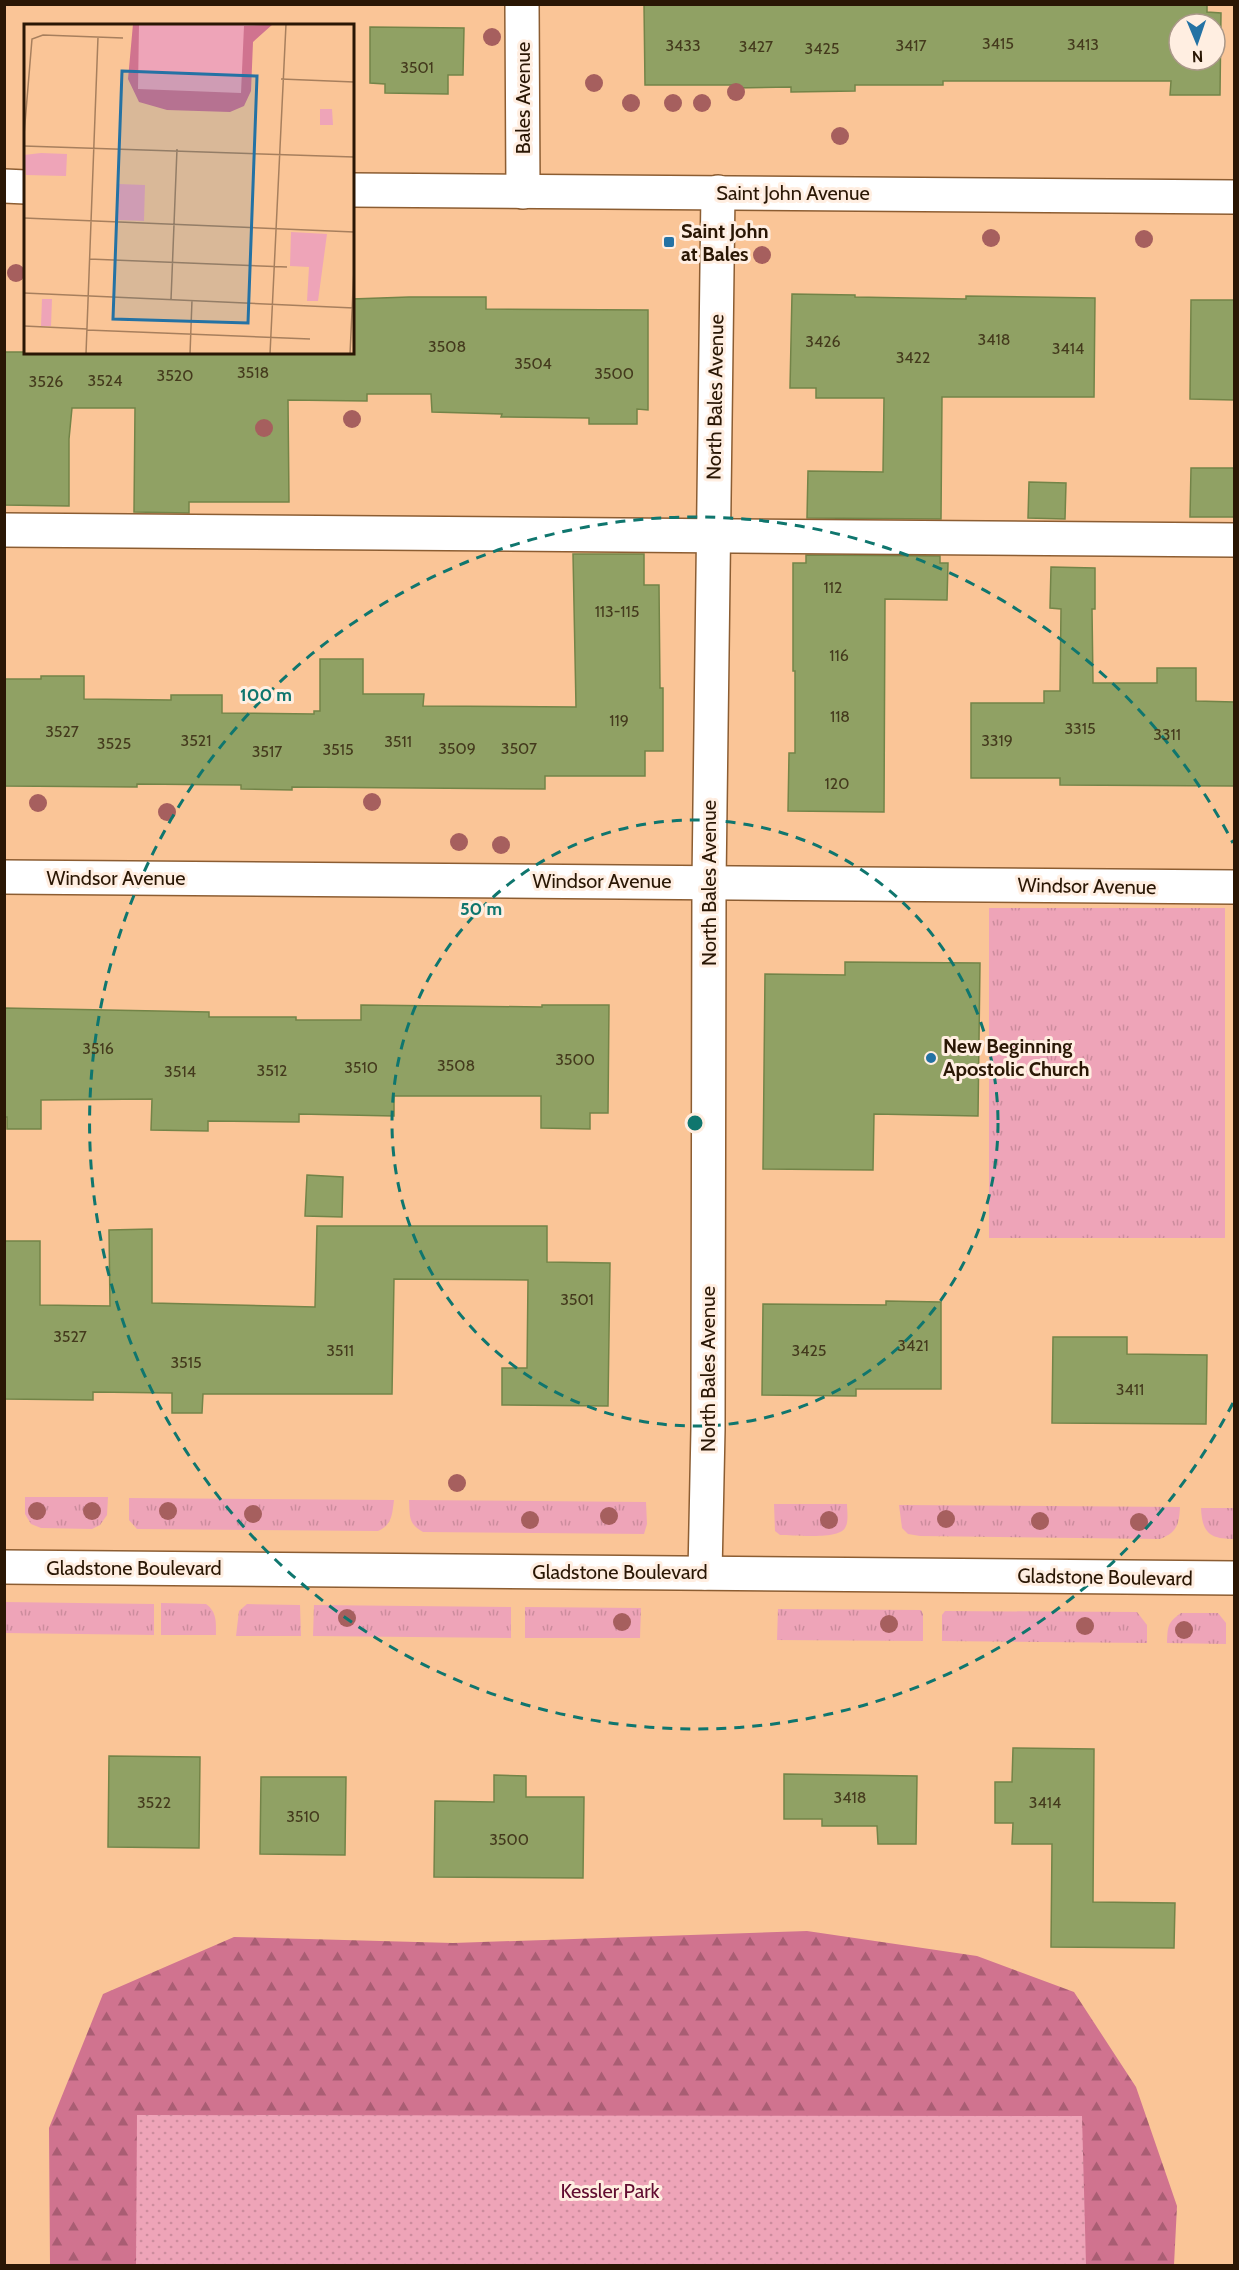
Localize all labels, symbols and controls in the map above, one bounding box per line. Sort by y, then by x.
north arrow [1167,12,1227,72]
inset map [24,24,354,354]
house number: 3415 [982,34,1014,53]
house number: 3413 [1067,35,1099,54]
house number: 3433 [665,36,701,55]
house number: 3417 [895,36,927,55]
house number: 3427 [739,37,773,56]
house number: 3425 [805,39,839,58]
street label: Bales Avenue [511,42,535,154]
text: N [1192,47,1203,66]
house number: 3501 [400,58,434,77]
street label: Saint John Avenue [716,181,870,205]
place label: Saint John at Bales [681,219,768,266]
marker: Saint John at Bales [662,235,676,249]
street label: North Bales Avenue [702,314,728,480]
house number: 3418 [978,330,1010,349]
house number: 3426 [805,332,841,351]
house number: 3508 [428,337,466,356]
house number: 3414 [1052,339,1084,358]
house number: 3422 [896,348,930,367]
house number: 3504 [514,354,552,373]
house number: 3518 [237,363,269,382]
house number: 3500 [594,364,634,383]
house number: 3520 [157,366,193,385]
house number: 3524 [88,371,122,390]
house number: 3526 [29,372,63,391]
house number: 112 [824,578,842,597]
house number: 113-115 [595,602,639,621]
house number: 116 [829,646,849,665]
text: 100 m [240,684,292,706]
house number: 118 [830,707,850,726]
house number: 119 [609,711,629,730]
house number: 3315 [1064,719,1096,738]
house number: 3527 [45,722,79,741]
house number: 3311 [1153,725,1181,744]
house number: 3521 [181,731,211,750]
house number: 3319 [981,731,1013,750]
house number: 3511 [384,732,412,751]
house number: 3525 [97,734,131,753]
house number: 3509 [438,739,476,758]
house number: 3507 [501,739,537,758]
house number: 3515 [322,740,354,759]
house number: 3517 [252,742,282,761]
house number: 120 [825,774,849,793]
street label: North Bales Avenue [697,800,721,966]
street label: Windsor Avenue [47,866,185,890]
street label: Windsor Avenue [533,869,671,893]
street label: Windsor Avenue [1017,873,1157,899]
text: 50 m [460,898,502,920]
place label: New Beginning Apostolic Church [943,1034,1089,1081]
house number: 3516 [82,1039,114,1058]
house number: 3500 [555,1050,595,1069]
marker: New Beginning Apostolic Church [924,1051,938,1065]
house number: 3508 [437,1056,475,1075]
house number: 3510 [344,1058,378,1077]
house number: 3512 [257,1061,287,1080]
house number: 3514 [164,1062,196,1081]
centre of rings [685,1113,705,1133]
street label: North Bales Avenue [696,1286,720,1452]
house number: 3501 [560,1290,594,1309]
house number: 3527 [53,1327,87,1346]
house number: 3421 [897,1336,929,1355]
house number: 3511 [326,1341,354,1360]
house number: 3425 [792,1341,826,1360]
house number: 3515 [170,1353,202,1372]
house number: 3411 [1116,1380,1144,1399]
street label: Gladstone Boulevard [46,1556,222,1580]
street label: Gladstone Boulevard [532,1560,708,1584]
street label: Gladstone Boulevard [1017,1563,1193,1591]
house number: 3418 [834,1788,866,1807]
house number: 3522 [137,1793,171,1812]
house number: 3414 [1029,1793,1061,1812]
house number: 3510 [286,1807,320,1826]
house number: 3500 [489,1830,529,1849]
park label: Kessler Park [560,2179,660,2203]

